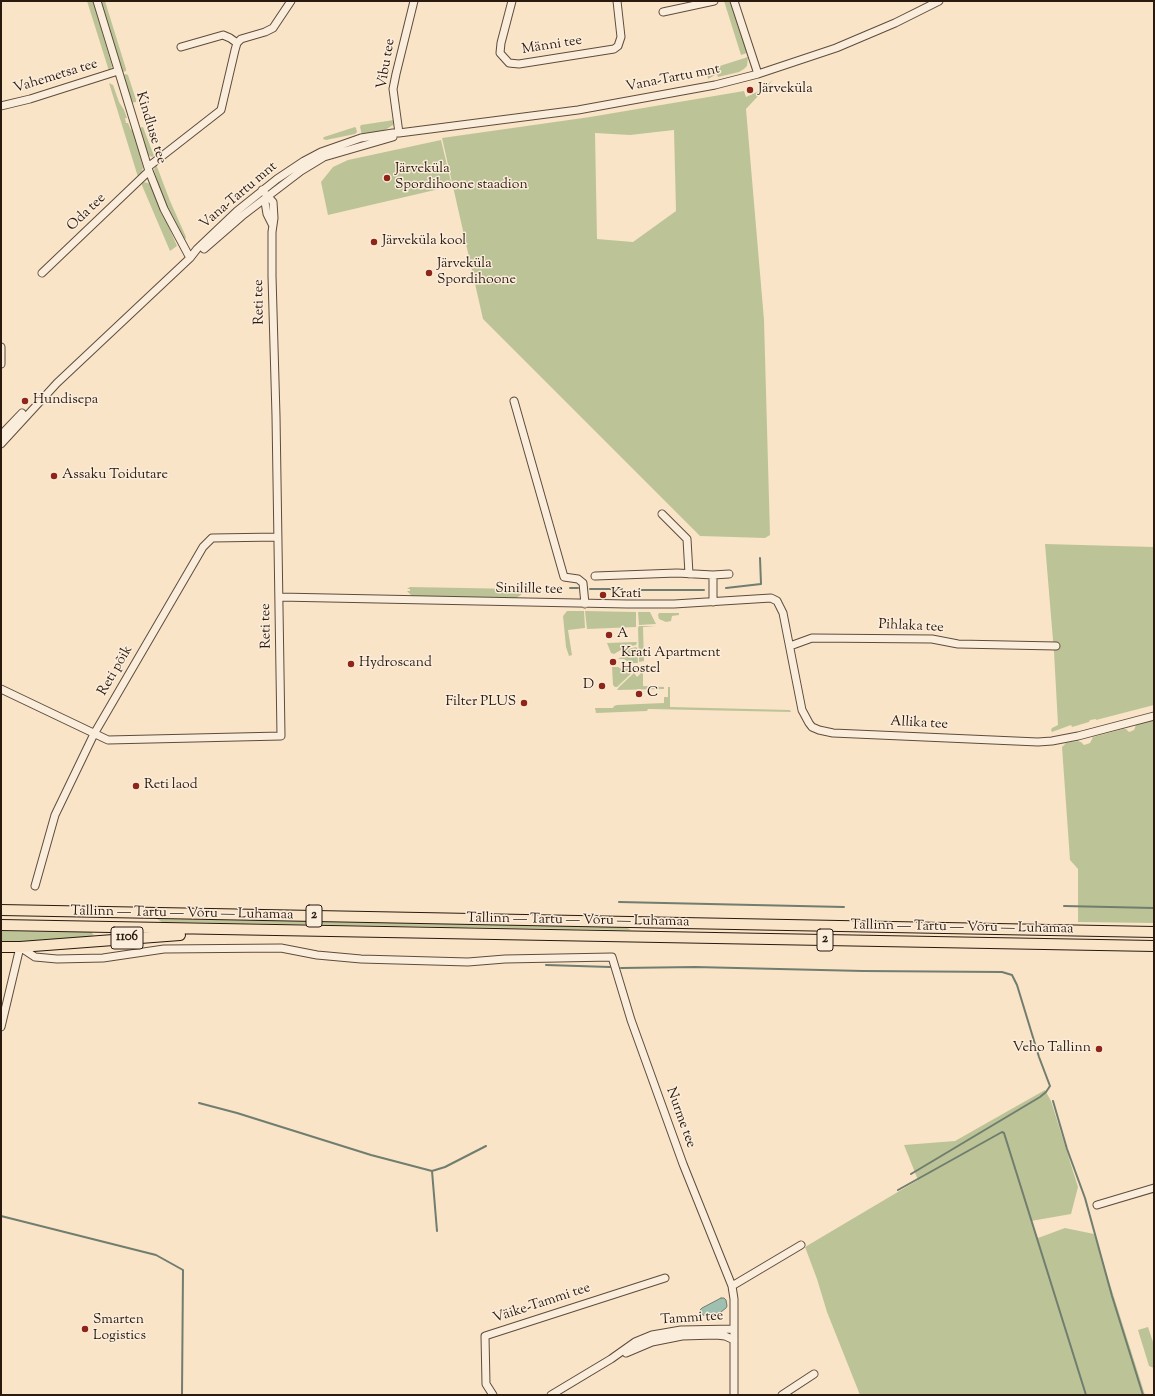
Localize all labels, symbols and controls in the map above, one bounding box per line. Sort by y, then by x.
street label: Männi tee [521,33,583,59]
street label: Vibu tee [374,38,400,90]
street label: Vahemetsa tee [12,56,100,98]
street label: Vana-Tartu mnt [625,62,721,96]
place label: Järveküla [758,82,813,98]
marker: Järveküla [745,85,755,95]
street label: Kindluse tee [131,90,169,166]
street label: Vana-Tartu mnt [197,159,281,233]
place label: Järveküla Spordihoone staadion [395,162,528,194]
marker: Järveküla Spordihoone staadion [382,173,392,183]
street label: Oda tee [64,191,110,235]
place label: Järveküla kool [382,234,466,250]
marker: Järveküla kool [369,237,379,247]
place label: Järveküla Spordihoone [437,257,516,290]
marker: Järveküla Spordihoone [424,268,434,278]
street label: Reti tee [251,279,269,325]
place label: Hundisepa [33,393,98,409]
marker: Hundisepa [20,396,30,406]
place label: Assaku Toidutare [62,468,168,484]
marker: Assaku Toidutare [49,471,59,481]
street label: Sinilille tee [495,581,563,599]
place label: Krati [611,587,641,603]
marker: Krati [598,590,608,600]
street label: Reti tee [258,603,276,649]
street label: Pihlaka tee [878,617,944,637]
place label: A [617,627,628,643]
marker: A [604,630,614,640]
street label: Reti põik [95,643,137,699]
place label: Krati Apartment Hostel [621,646,720,678]
place label: Hydroscand [359,656,432,672]
marker: Krati Apartment Hostel [608,657,618,667]
marker: Hydroscand [346,659,356,669]
place label: D [583,678,594,694]
marker: D [597,681,607,691]
place label: C [647,686,658,702]
marker: C [634,689,644,699]
place label: Filter PLUS [445,695,516,711]
marker: Filter PLUS [519,698,529,708]
street label: Allika tee [890,714,948,734]
place label: Reti laod [144,778,198,794]
marker: Reti laod [131,781,141,791]
street label: Tallinn — Tartu — Võru — Luhamaa [70,904,294,924]
road number: 2 [306,905,322,927]
street label: Tallinn — Tartu — Võru — Luhamaa [466,911,690,931]
street label: Tallinn — Tartu — Võru — Luhamaa [850,918,1074,938]
road number: 1106 [111,927,143,949]
road number: 2 [817,929,833,951]
place label: Veho Tallinn [1013,1041,1091,1057]
marker: Veho Tallinn [1094,1044,1104,1054]
street label: Nurme tee [661,1085,699,1151]
street label: Väike-Tammi tee [491,1280,593,1328]
street label: Tammi tee [660,1308,724,1330]
place label: Smarten Logistics [93,1313,146,1346]
marker: Smarten Logistics [80,1324,90,1334]

